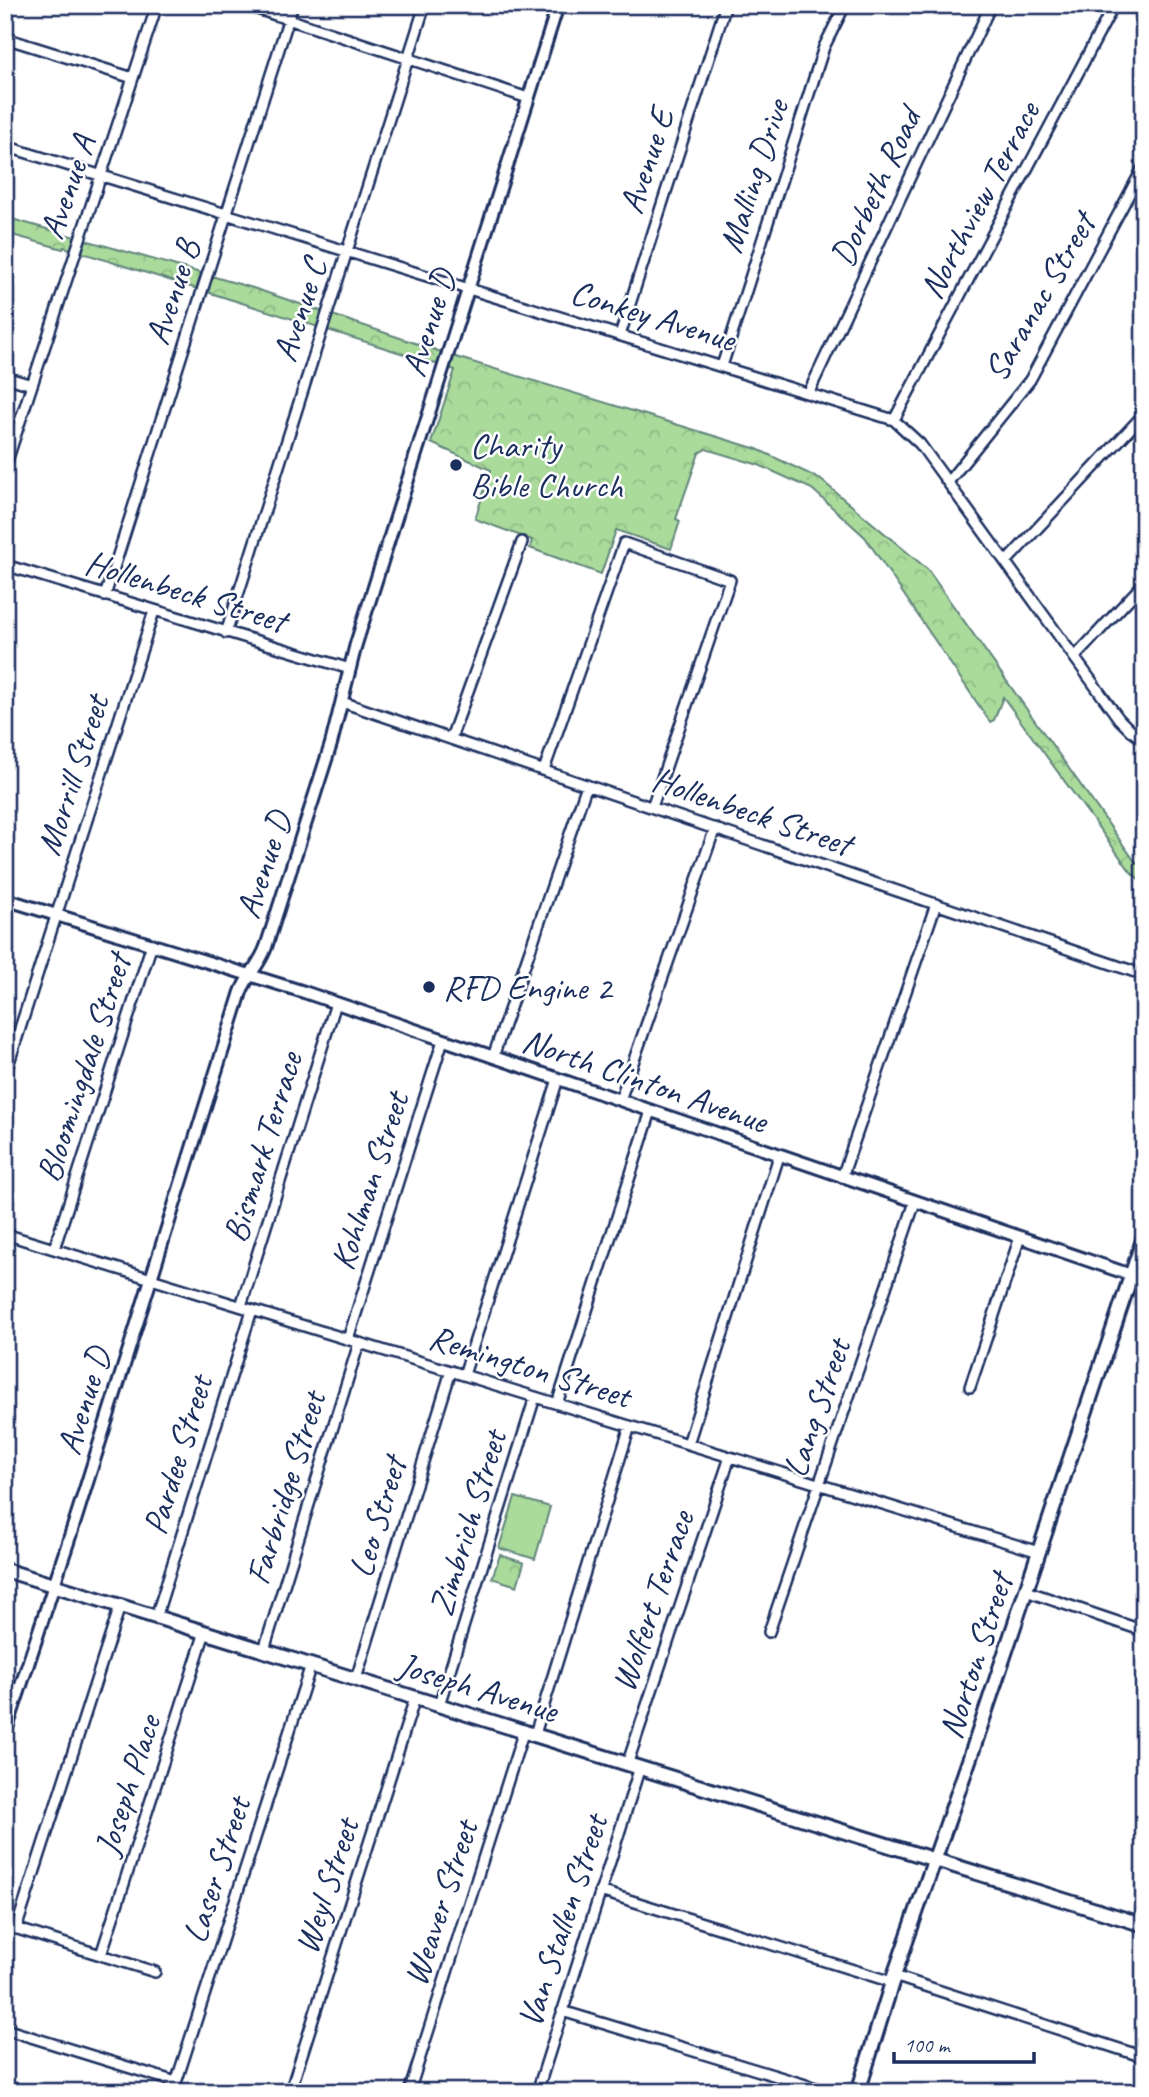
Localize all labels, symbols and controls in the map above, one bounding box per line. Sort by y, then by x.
street label: Malling Drive [708,92,800,258]
street label: Northview Terrace [909,92,1051,306]
street label: Dorbeth Road [820,97,934,273]
street label: Avenue E [608,99,686,219]
street label: Avenue A [29,128,107,245]
street label: Saranac Street [973,201,1108,389]
street label: Avenue B [135,232,211,350]
street label: Avenue C [262,250,338,367]
street label: Avenue D [391,262,467,382]
street label: Conkey Avenue [565,269,743,363]
place label: Charity Bible Church [470,423,624,508]
marker: Charity Bible Church [448,457,464,473]
street label: Hollenbeck Street [80,540,296,645]
street label: Morrill Street [26,686,120,861]
street label: Hollenbeck Street [646,756,861,868]
street label: Avenue D [225,804,303,924]
street label: Bloomingdale Street [26,945,143,1188]
place label: RFD Engine 2 [443,965,615,1010]
marker: RFD Engine 2 [421,979,437,995]
street label: North Clinton Avenue [517,1018,776,1144]
street label: Bismark Terrace [212,1044,313,1247]
street label: Kohlman Street [320,1084,420,1275]
street label: Remington Street [424,1315,639,1419]
street label: Lang Street [772,1330,862,1483]
street label: Avenue D [46,1340,122,1460]
street label: Pardee Street [132,1367,224,1540]
street label: Farbridge Street [235,1383,337,1590]
street label: Zimbrich Street [418,1422,518,1621]
street label: Leo Street [338,1448,418,1582]
street label: Wolfert Terrace [601,1503,705,1697]
street label: Norton Street [928,1564,1025,1744]
street label: Joseph Avenue [391,1641,565,1734]
street label: Joseph Place [83,1707,172,1863]
street label: Laser Street [172,1789,262,1948]
street label: Van Stallen Street [507,1806,619,2033]
street label: Weyl Street [284,1810,370,1959]
street label: Weaver Street [393,1812,489,1991]
scale bar [894,2020,1034,2064]
text: 100 m [904,2032,951,2058]

